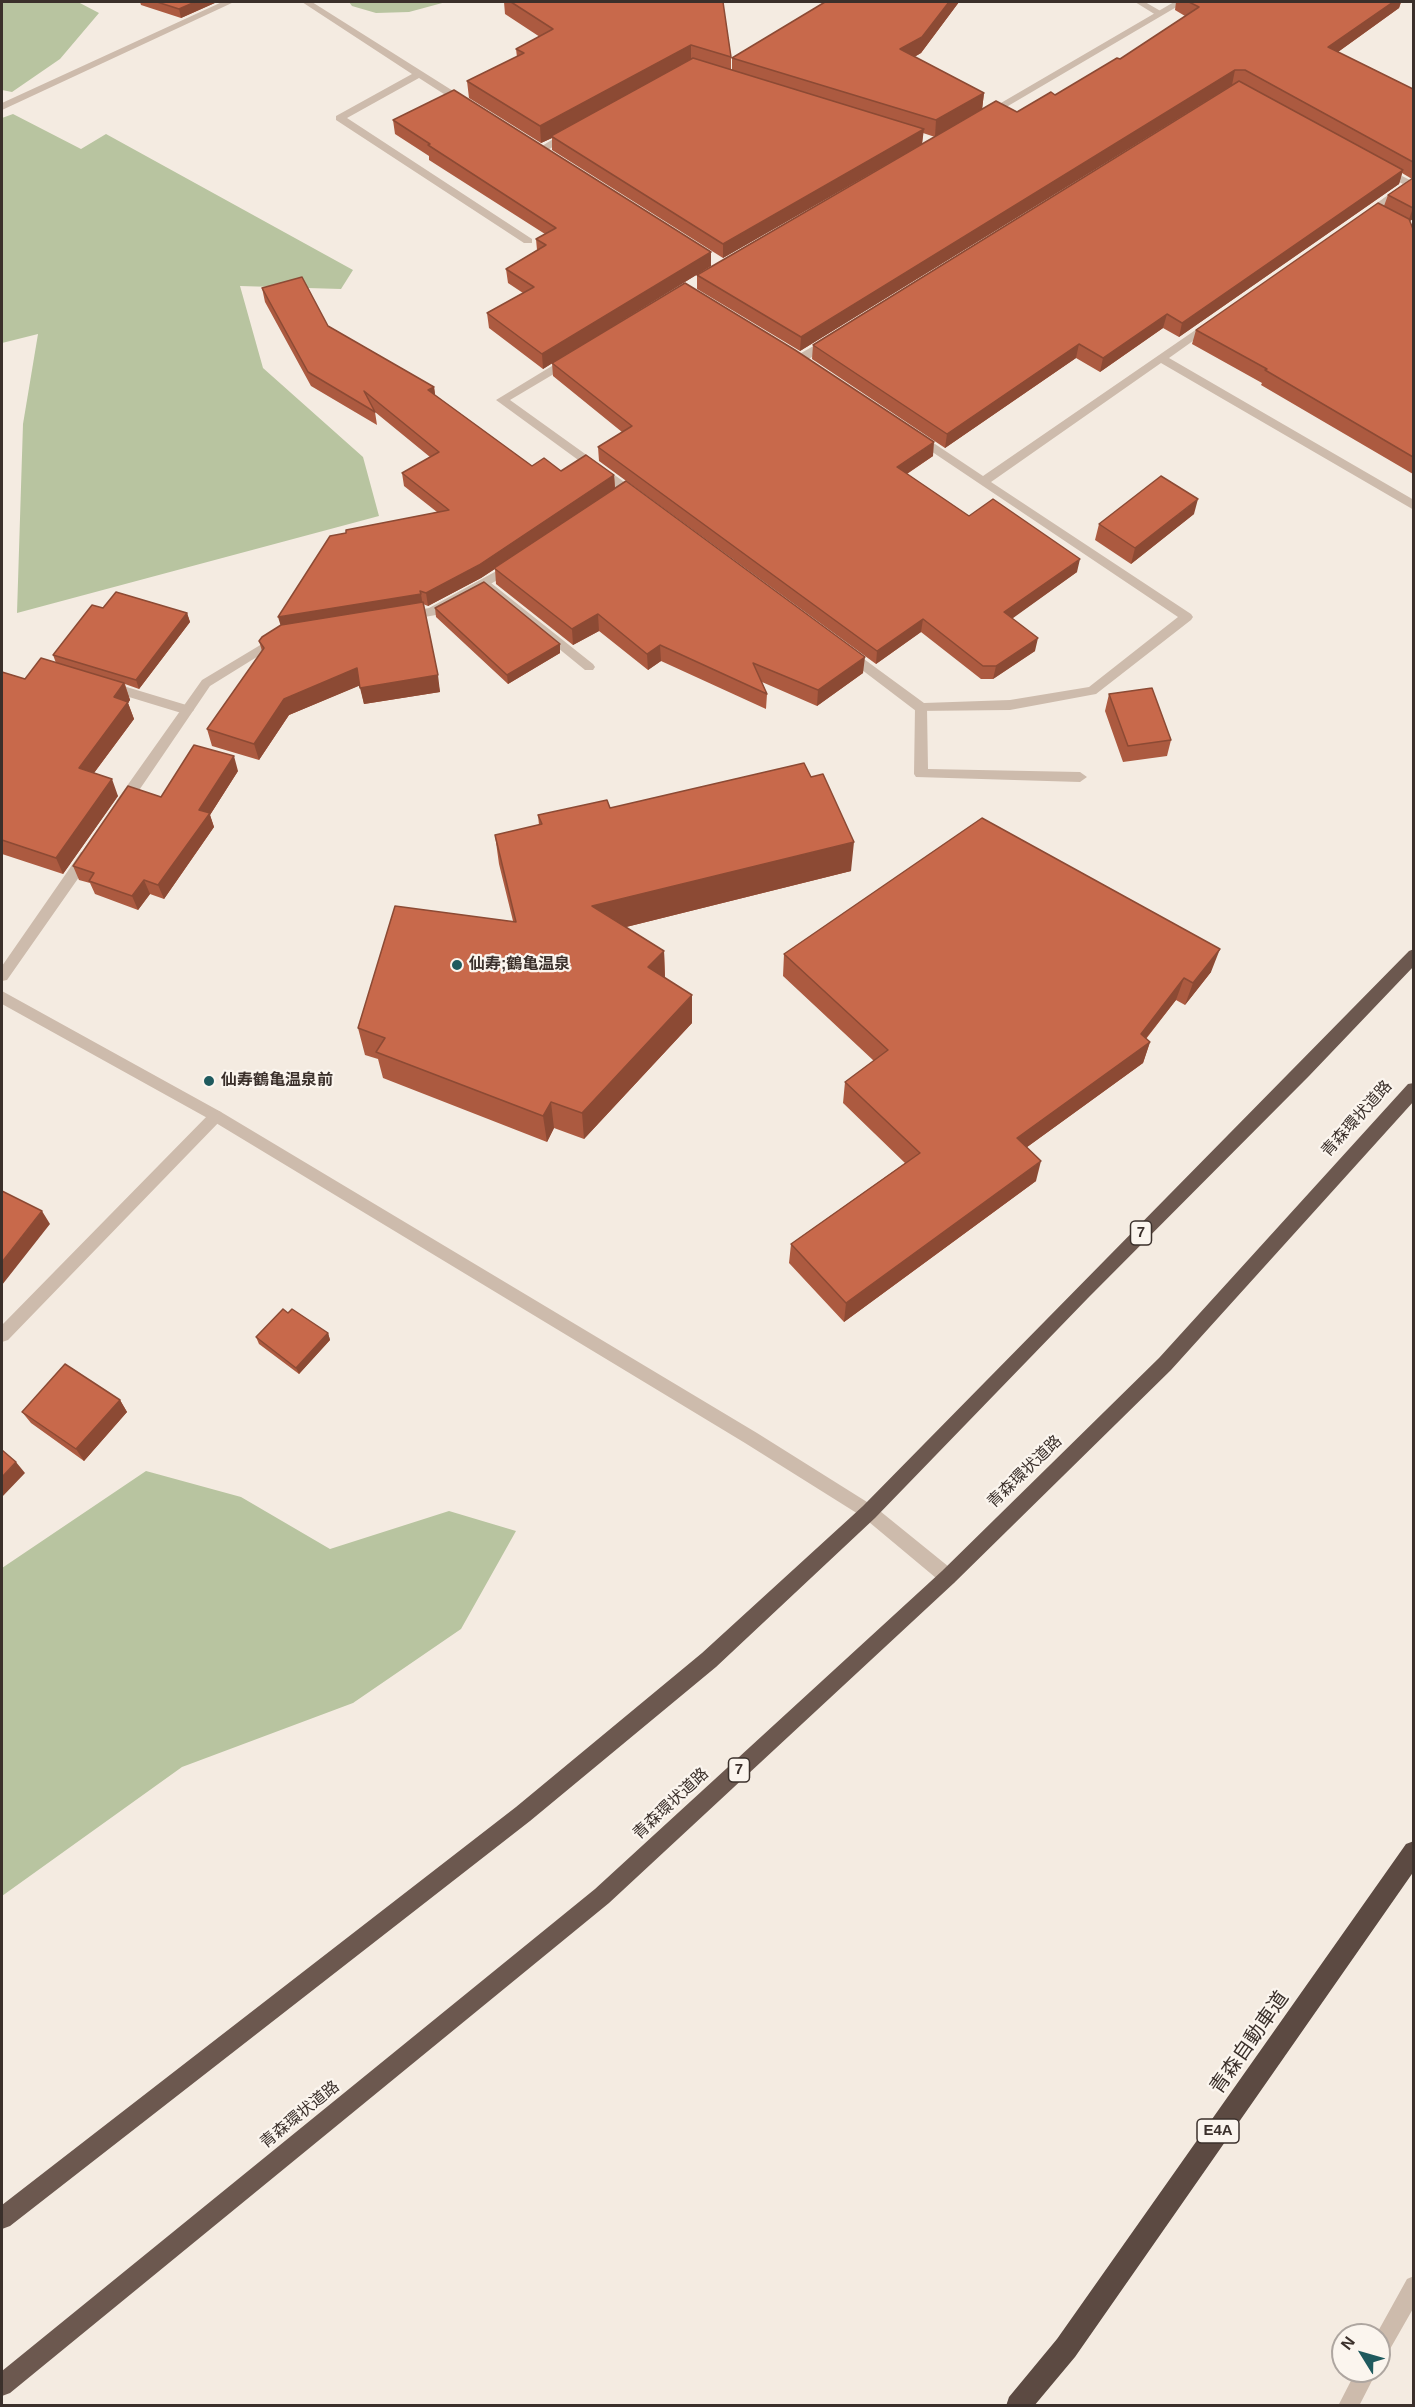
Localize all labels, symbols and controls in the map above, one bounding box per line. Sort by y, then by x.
place label: 仙寿;鶴亀温泉 [469,955,570,975]
marker: 仙寿;鶴亀温泉 [450,958,464,972]
place label: 仙寿鶴亀温泉前 [221,1071,333,1091]
marker: 仙寿鶴亀温泉前 [202,1074,216,1088]
street label: 青森環状道路 [1318,1077,1396,1161]
road number: 7 [1130,1221,1152,1245]
street label: 青森環状道路 [984,1432,1066,1512]
road number: 7 [728,1758,750,1782]
street label: 青森環状道路 [629,1764,713,1844]
street label: 青森自動車道 [1206,1987,1294,2099]
street label: 青森環状道路 [257,2077,343,2153]
road number: E4A [1197,2119,1239,2143]
north arrow [1331,2323,1391,2383]
text: N [1338,2333,1358,2353]

